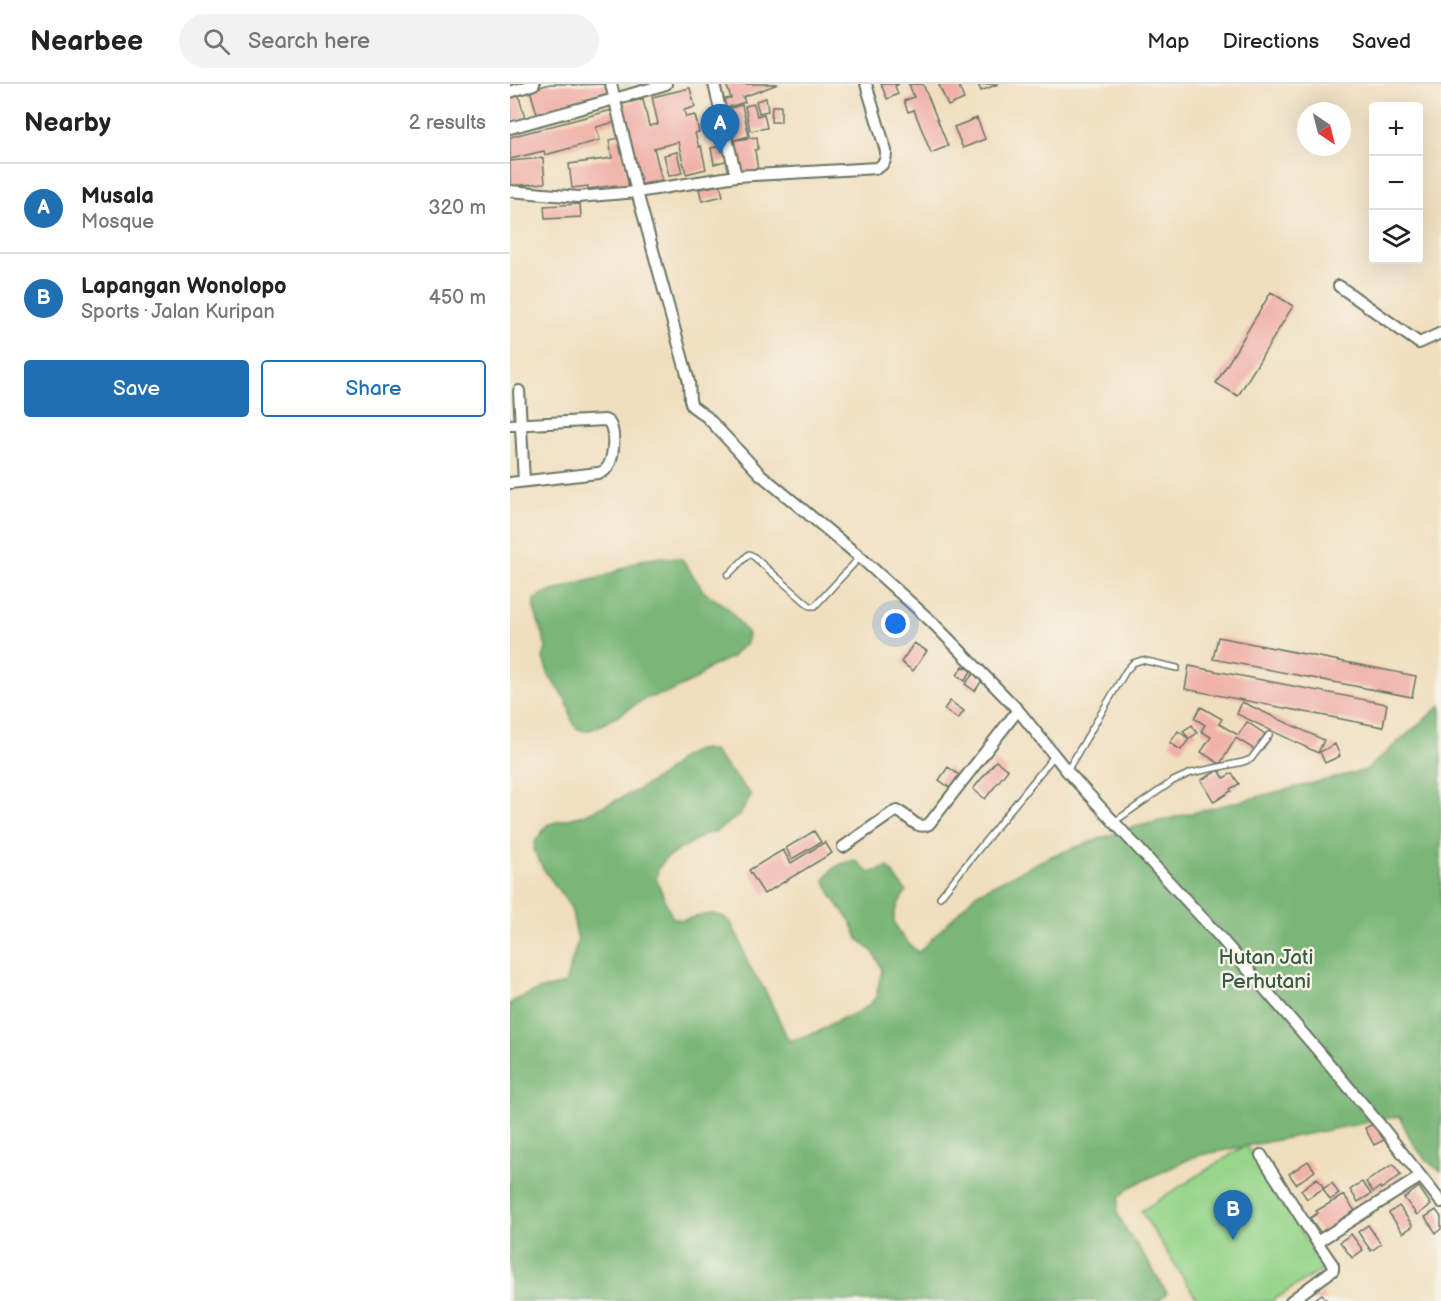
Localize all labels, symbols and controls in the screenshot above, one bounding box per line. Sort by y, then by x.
search box [179,14,599,68]
text: Nearbee [30,25,143,58]
icon: search [200,25,233,58]
text: Search here [248,28,370,55]
text: Map [1147,29,1190,54]
text: Directions [1223,29,1319,54]
text: Saved [1352,29,1411,54]
north arrow [1297,102,1351,156]
map controls [1369,102,1423,264]
button: + [1369,102,1423,156]
pin: A [700,104,740,154]
text: Nearby [24,108,111,139]
text: 2 results [409,111,486,135]
button: − [1369,156,1423,210]
text: Musala [81,183,154,210]
text: A [37,196,50,220]
text: 320 m [428,196,486,220]
text: Mosque [81,210,154,234]
button: layers [1369,210,1423,264]
text: Lapangan Wonolopo [81,273,287,300]
text: B [36,286,51,310]
text: 450 m [429,286,486,310]
text: Sports · Jalan Kuripan [81,300,275,324]
button: Save [24,360,249,417]
button: Share [261,360,486,417]
your location [881,609,910,638]
park label: Hutan Jati Perhutani [1219,945,1313,994]
pin: B [1214,1190,1252,1240]

